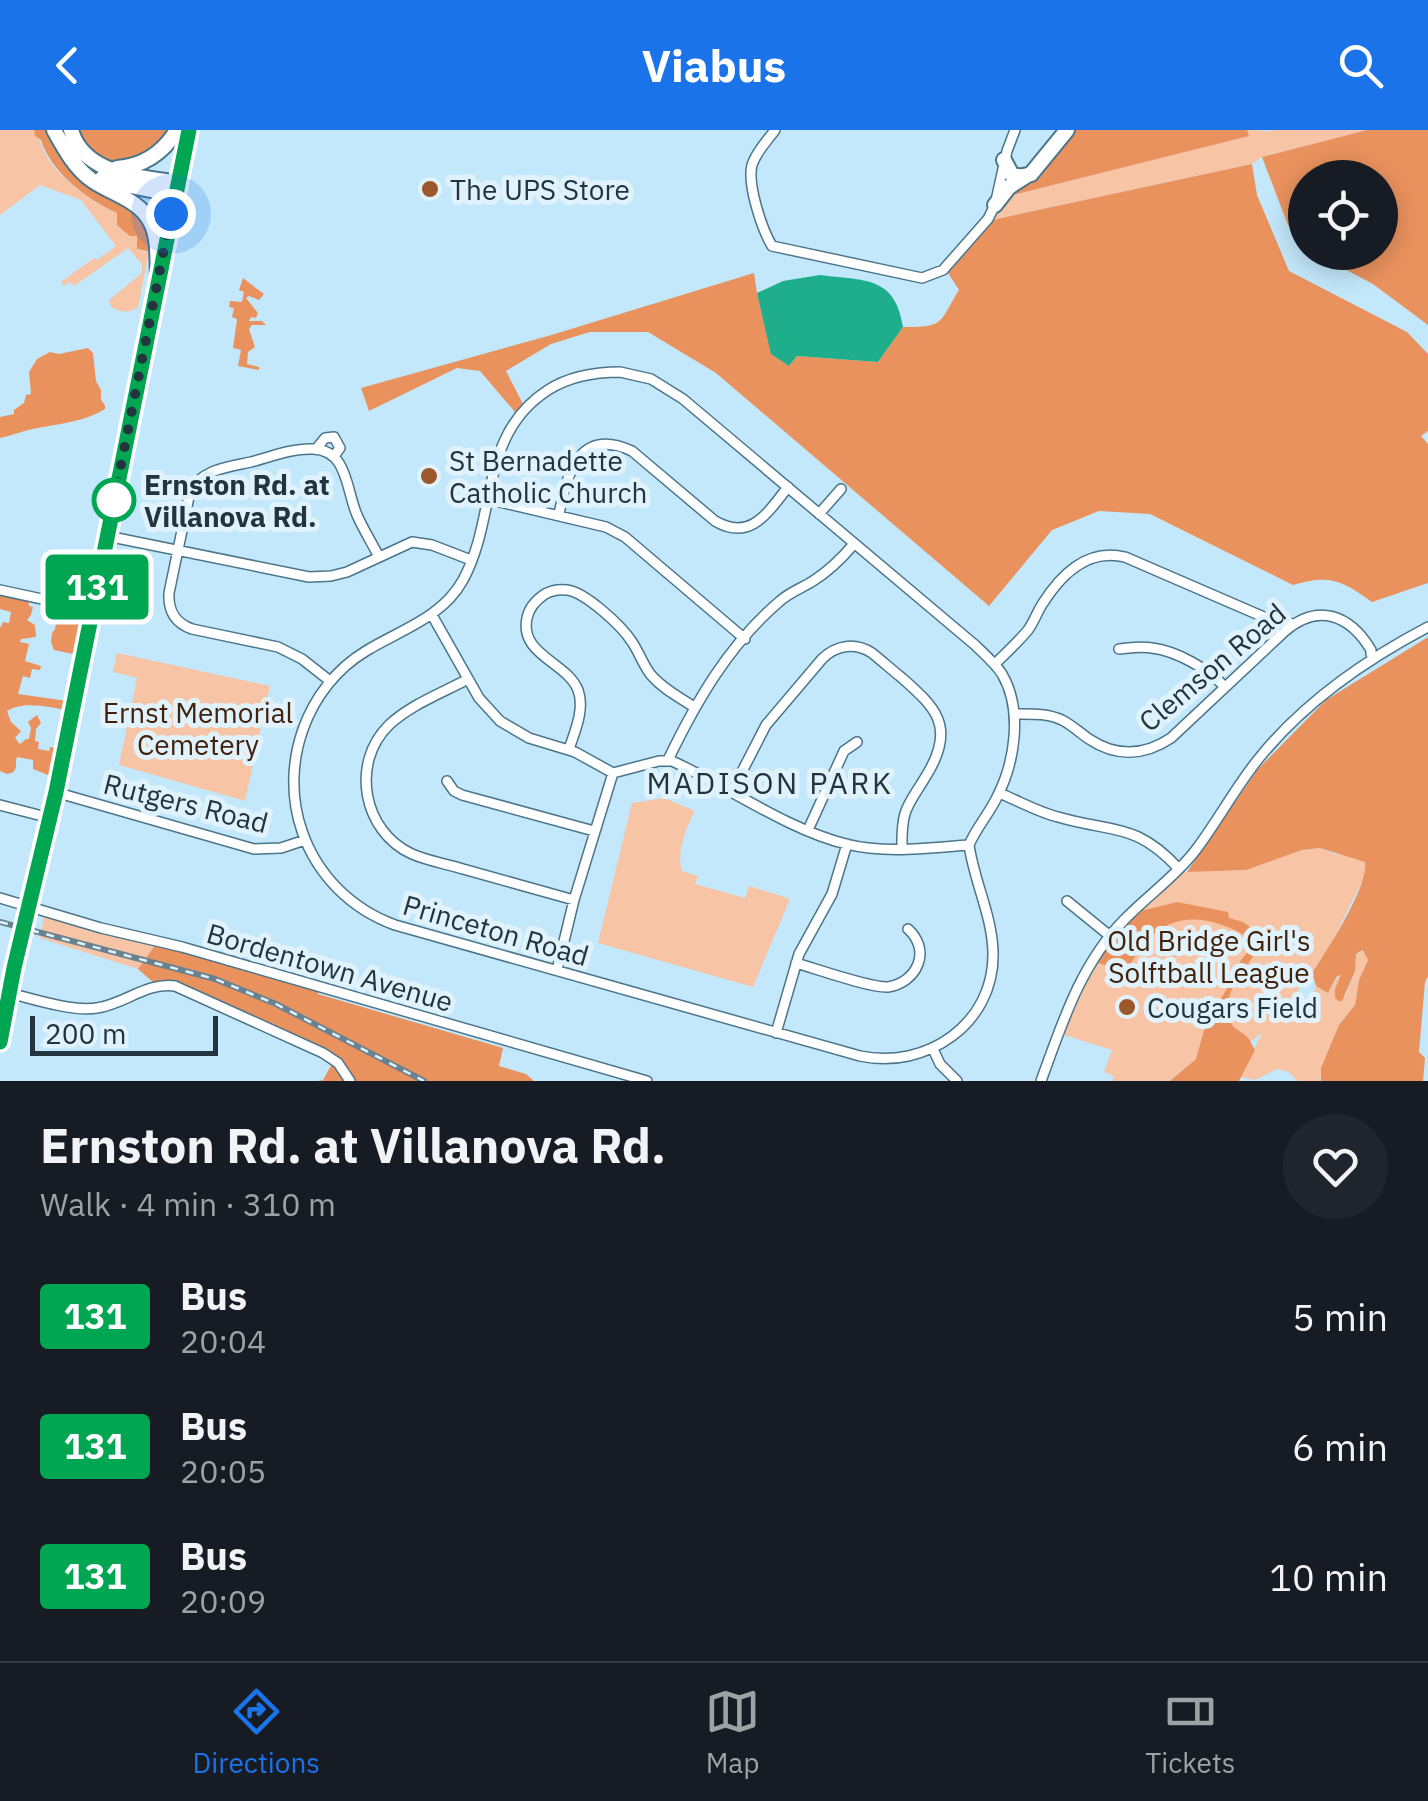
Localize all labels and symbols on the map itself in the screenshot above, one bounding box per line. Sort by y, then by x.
place label: The UPS Store [450,171,630,208]
marker: The UPS Store [419,178,441,200]
your location [146,189,196,239]
place label: St Bernadette Catholic Church [449,442,647,511]
marker: St Bernadette Catholic Church [418,465,440,487]
place label: Ernston Rd. at Villanova Rd. [144,466,330,535]
marker: Ernston Rd. at Villanova Rd. [93,479,135,521]
line badge: 131 [39,554,154,620]
street label: Clemson Road [1131,595,1293,739]
park label: Ernst Memorial Cemetery [103,694,293,763]
district label: MADISON PARK [647,763,893,802]
street label: Rutgers Road [100,765,272,841]
street label: Princeton Road [399,886,593,974]
street label: Bordentown Avenue [203,914,457,1020]
park label: Old Bridge Girl's Solftball League [1107,922,1311,991]
place label: Cougars Field [1147,989,1318,1026]
marker: Cougars Field [1116,996,1138,1018]
scale bar [30,1011,218,1056]

